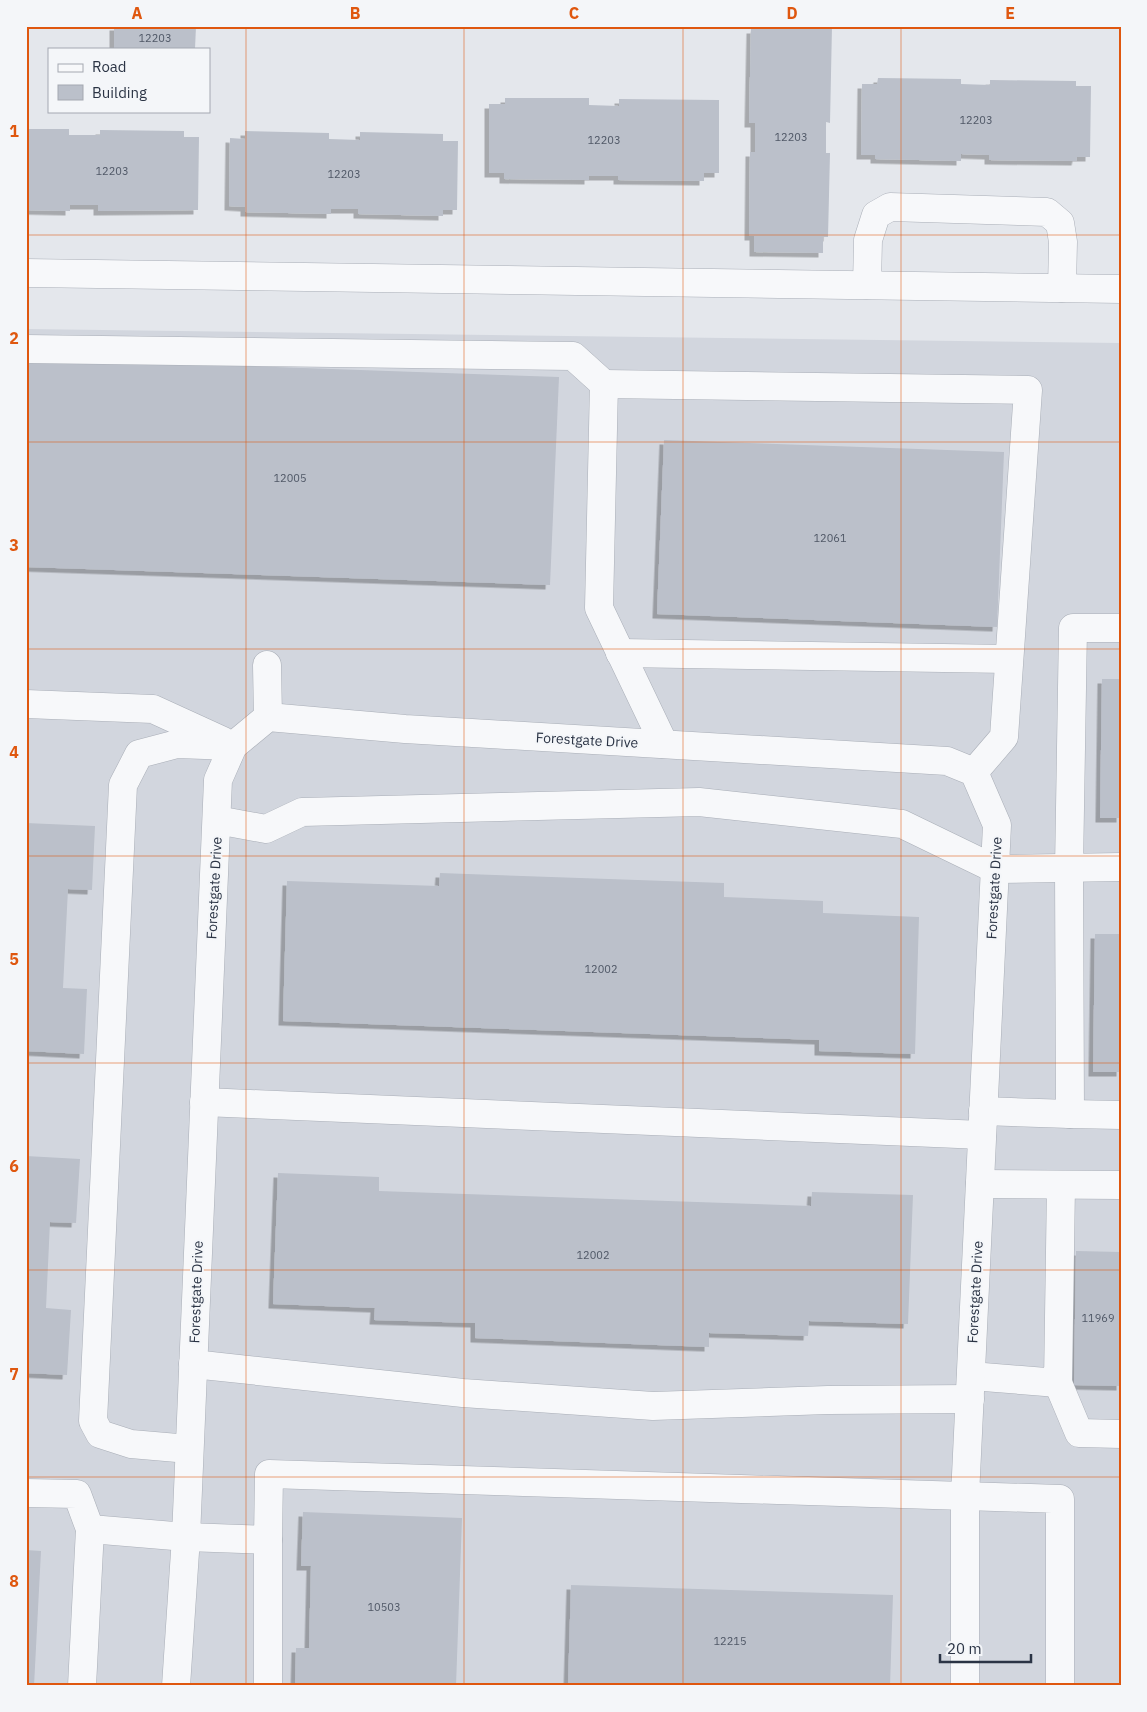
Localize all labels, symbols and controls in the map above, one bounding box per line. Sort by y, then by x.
text: A [132,3,143,23]
text: B [350,3,361,23]
text: C [569,3,579,23]
text: D [786,3,798,23]
text: E [1005,3,1015,23]
house number: 12203 [139,31,172,45]
legend [48,48,210,112]
text: Road [92,57,127,76]
text: Building [92,83,147,102]
house number: 12203 [960,113,993,127]
text: 1 [9,121,19,141]
house number: 12203 [775,130,808,144]
house number: 12203 [588,133,621,147]
house number: 12203 [96,164,129,178]
house number: 12203 [328,167,361,181]
text: 2 [9,328,19,348]
house number: 12005 [274,471,307,485]
house number: 12061 [814,531,847,545]
text: 3 [9,535,19,555]
street label: Forestgate Drive [535,728,639,752]
text: 4 [9,742,19,762]
street label: Forestgate Drive [202,836,226,940]
street label: Forestgate Drive [982,836,1006,940]
text: 5 [9,949,19,969]
house number: 12002 [585,962,618,976]
text: 6 [9,1156,19,1176]
street label: Forestgate Drive [185,1240,207,1344]
street label: Forestgate Drive [963,1240,987,1344]
house number: 12002 [577,1248,610,1262]
house number: 11969 [1082,1311,1115,1325]
text: 7 [9,1364,19,1384]
text: 8 [9,1571,19,1591]
house number: 10503 [368,1600,401,1614]
scale bar [940,1632,1031,1664]
house number: 12215 [714,1634,747,1648]
text: 20 m [947,1639,982,1658]

